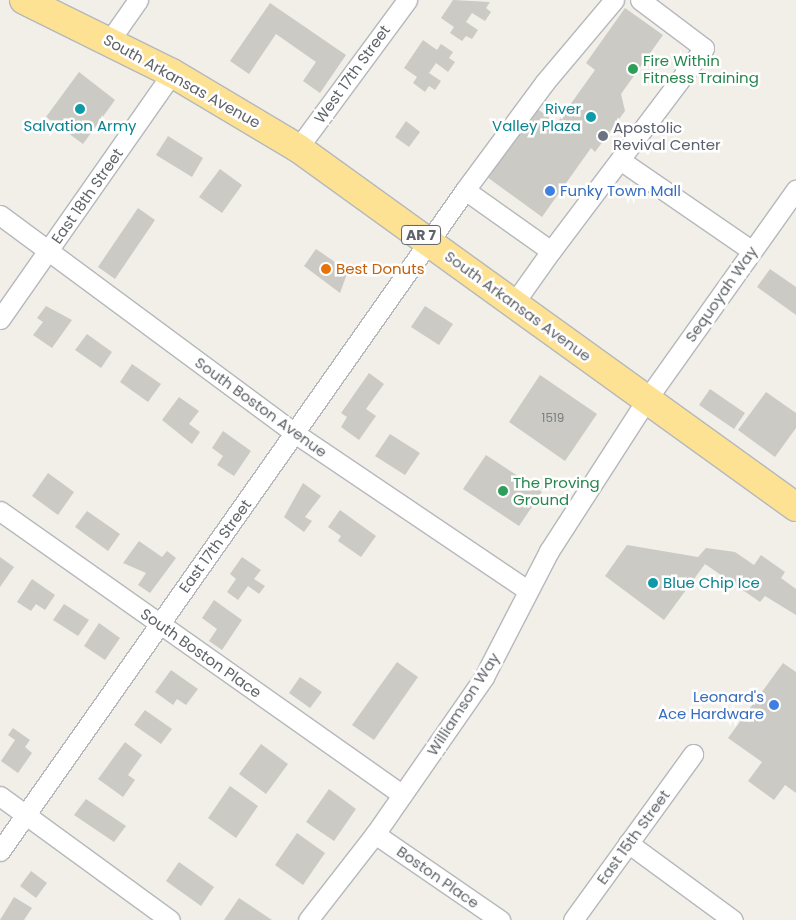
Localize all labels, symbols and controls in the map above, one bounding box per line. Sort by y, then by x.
street label: West 17th Street [310,21,394,127]
street label: South Arkansas Avenue [101,30,263,132]
place label: Fire Within Fitness Training [643,51,759,86]
marker: Fire Within Fitness Training [627,63,639,75]
place label: River Valley Plaza [492,99,581,134]
marker: Salvation Army [74,103,86,115]
marker: River Valley Plaza [585,111,597,123]
place label: Salvation Army [23,117,137,135]
place label: Apostolic Revival Center [613,118,721,153]
marker: Apostolic Revival Center [597,130,609,142]
street label: East 18th Street [47,145,127,247]
place label: Funky Town Mall [560,182,681,200]
marker: Funky Town Mall [544,185,556,197]
road number: AR 7 [401,224,441,246]
street label: Sequoyah Way [681,243,761,345]
street label: South Arkansas Avenue [441,247,595,365]
place label: Best Donuts [336,260,424,278]
marker: Best Donuts [320,263,332,275]
street label: South Boston Avenue [192,353,330,461]
house number: 1519 [542,411,564,425]
place label: The Proving Ground [513,473,600,508]
marker: The Proving Ground [497,485,509,497]
street label: East 17th Street [175,496,255,596]
place label: Blue Chip Ice [663,574,760,592]
marker: Blue Chip Ice [647,577,659,589]
street label: South Boston Place [137,605,265,701]
street label: Williamson Way [423,649,503,759]
place label: Leonard's Ace Hardware [658,687,764,722]
marker: Leonard's Ace Hardware [768,699,780,711]
street label: East 15th Street [593,786,673,888]
street label: Boston Place [393,842,483,912]

